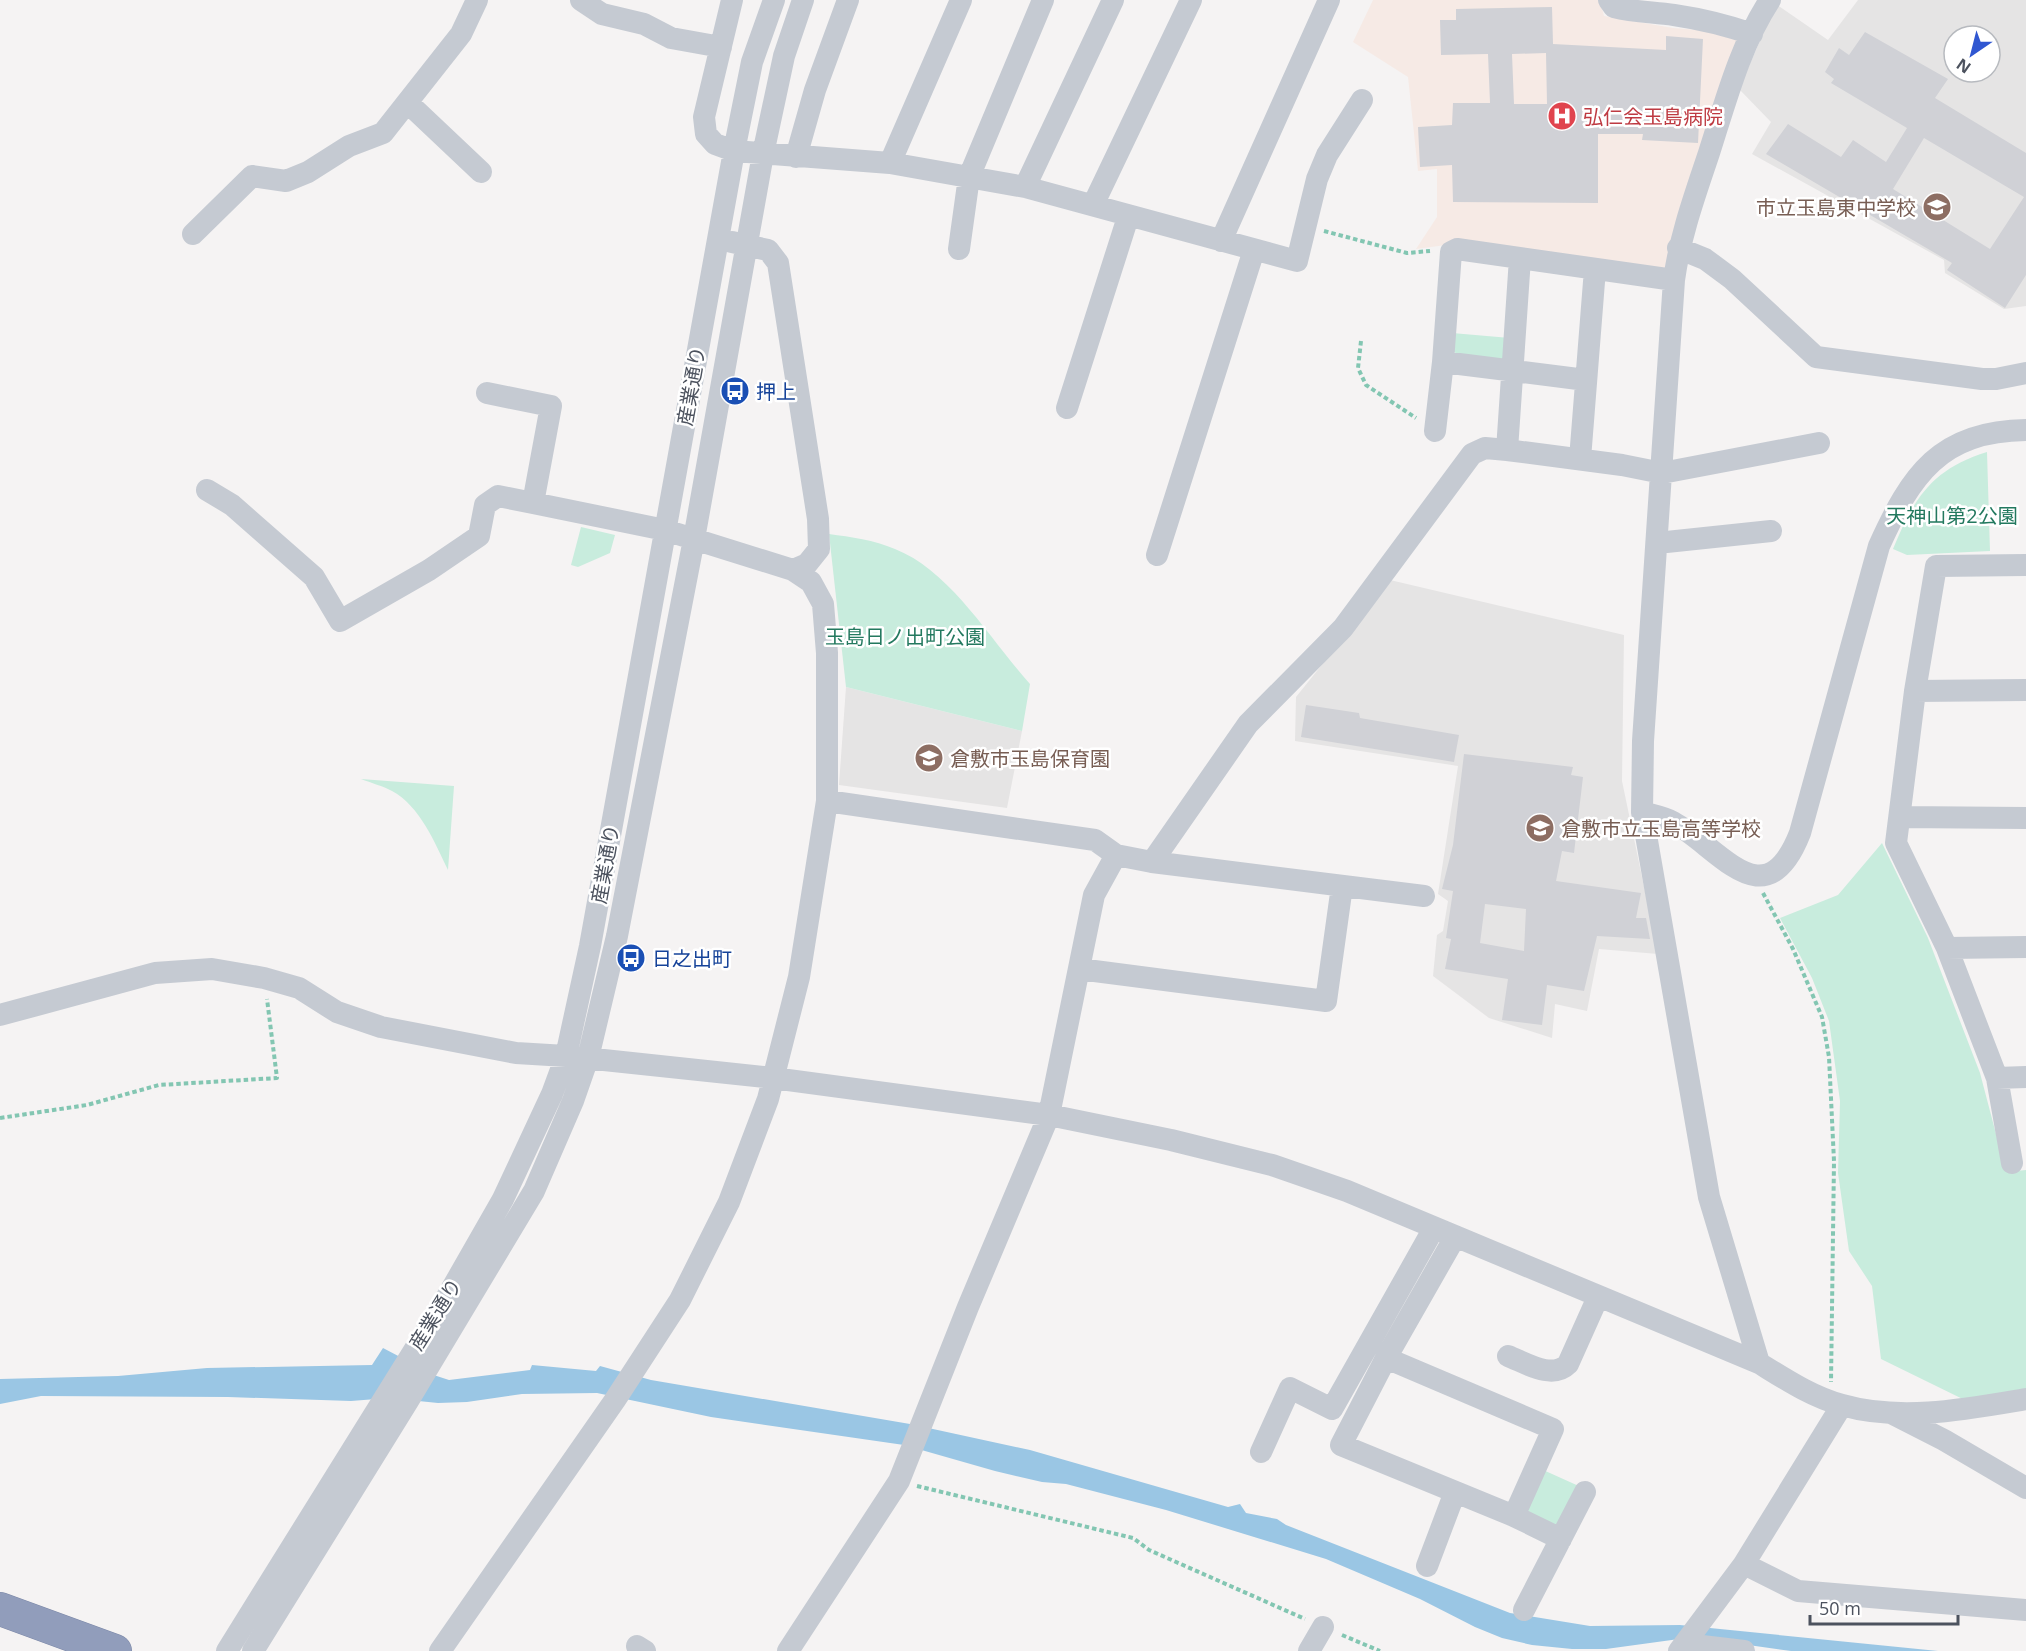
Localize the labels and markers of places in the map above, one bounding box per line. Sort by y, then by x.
hospital icon: 弘仁会玉島病院 [1546,100,1578,132]
place label: 弘仁会玉島病院 [1583,103,1723,130]
school or university icon: 市立玉島東中学校 [1921,191,1953,223]
place label: 市立玉島東中学校 [1756,194,1916,221]
bus stop icon: 押上 [719,375,751,407]
place label: 押上 [756,378,796,405]
school or university icon: 倉敷市玉島保育園 [913,742,945,774]
place label: 倉敷市玉島保育園 [950,745,1110,772]
school or university icon: 倉敷市立玉島高等学校 [1524,812,1556,844]
place label: 倉敷市立玉島高等学校 [1561,815,1761,842]
bus stop icon: 日之出町 [615,942,647,974]
place label: 日之出町 [652,945,732,972]

